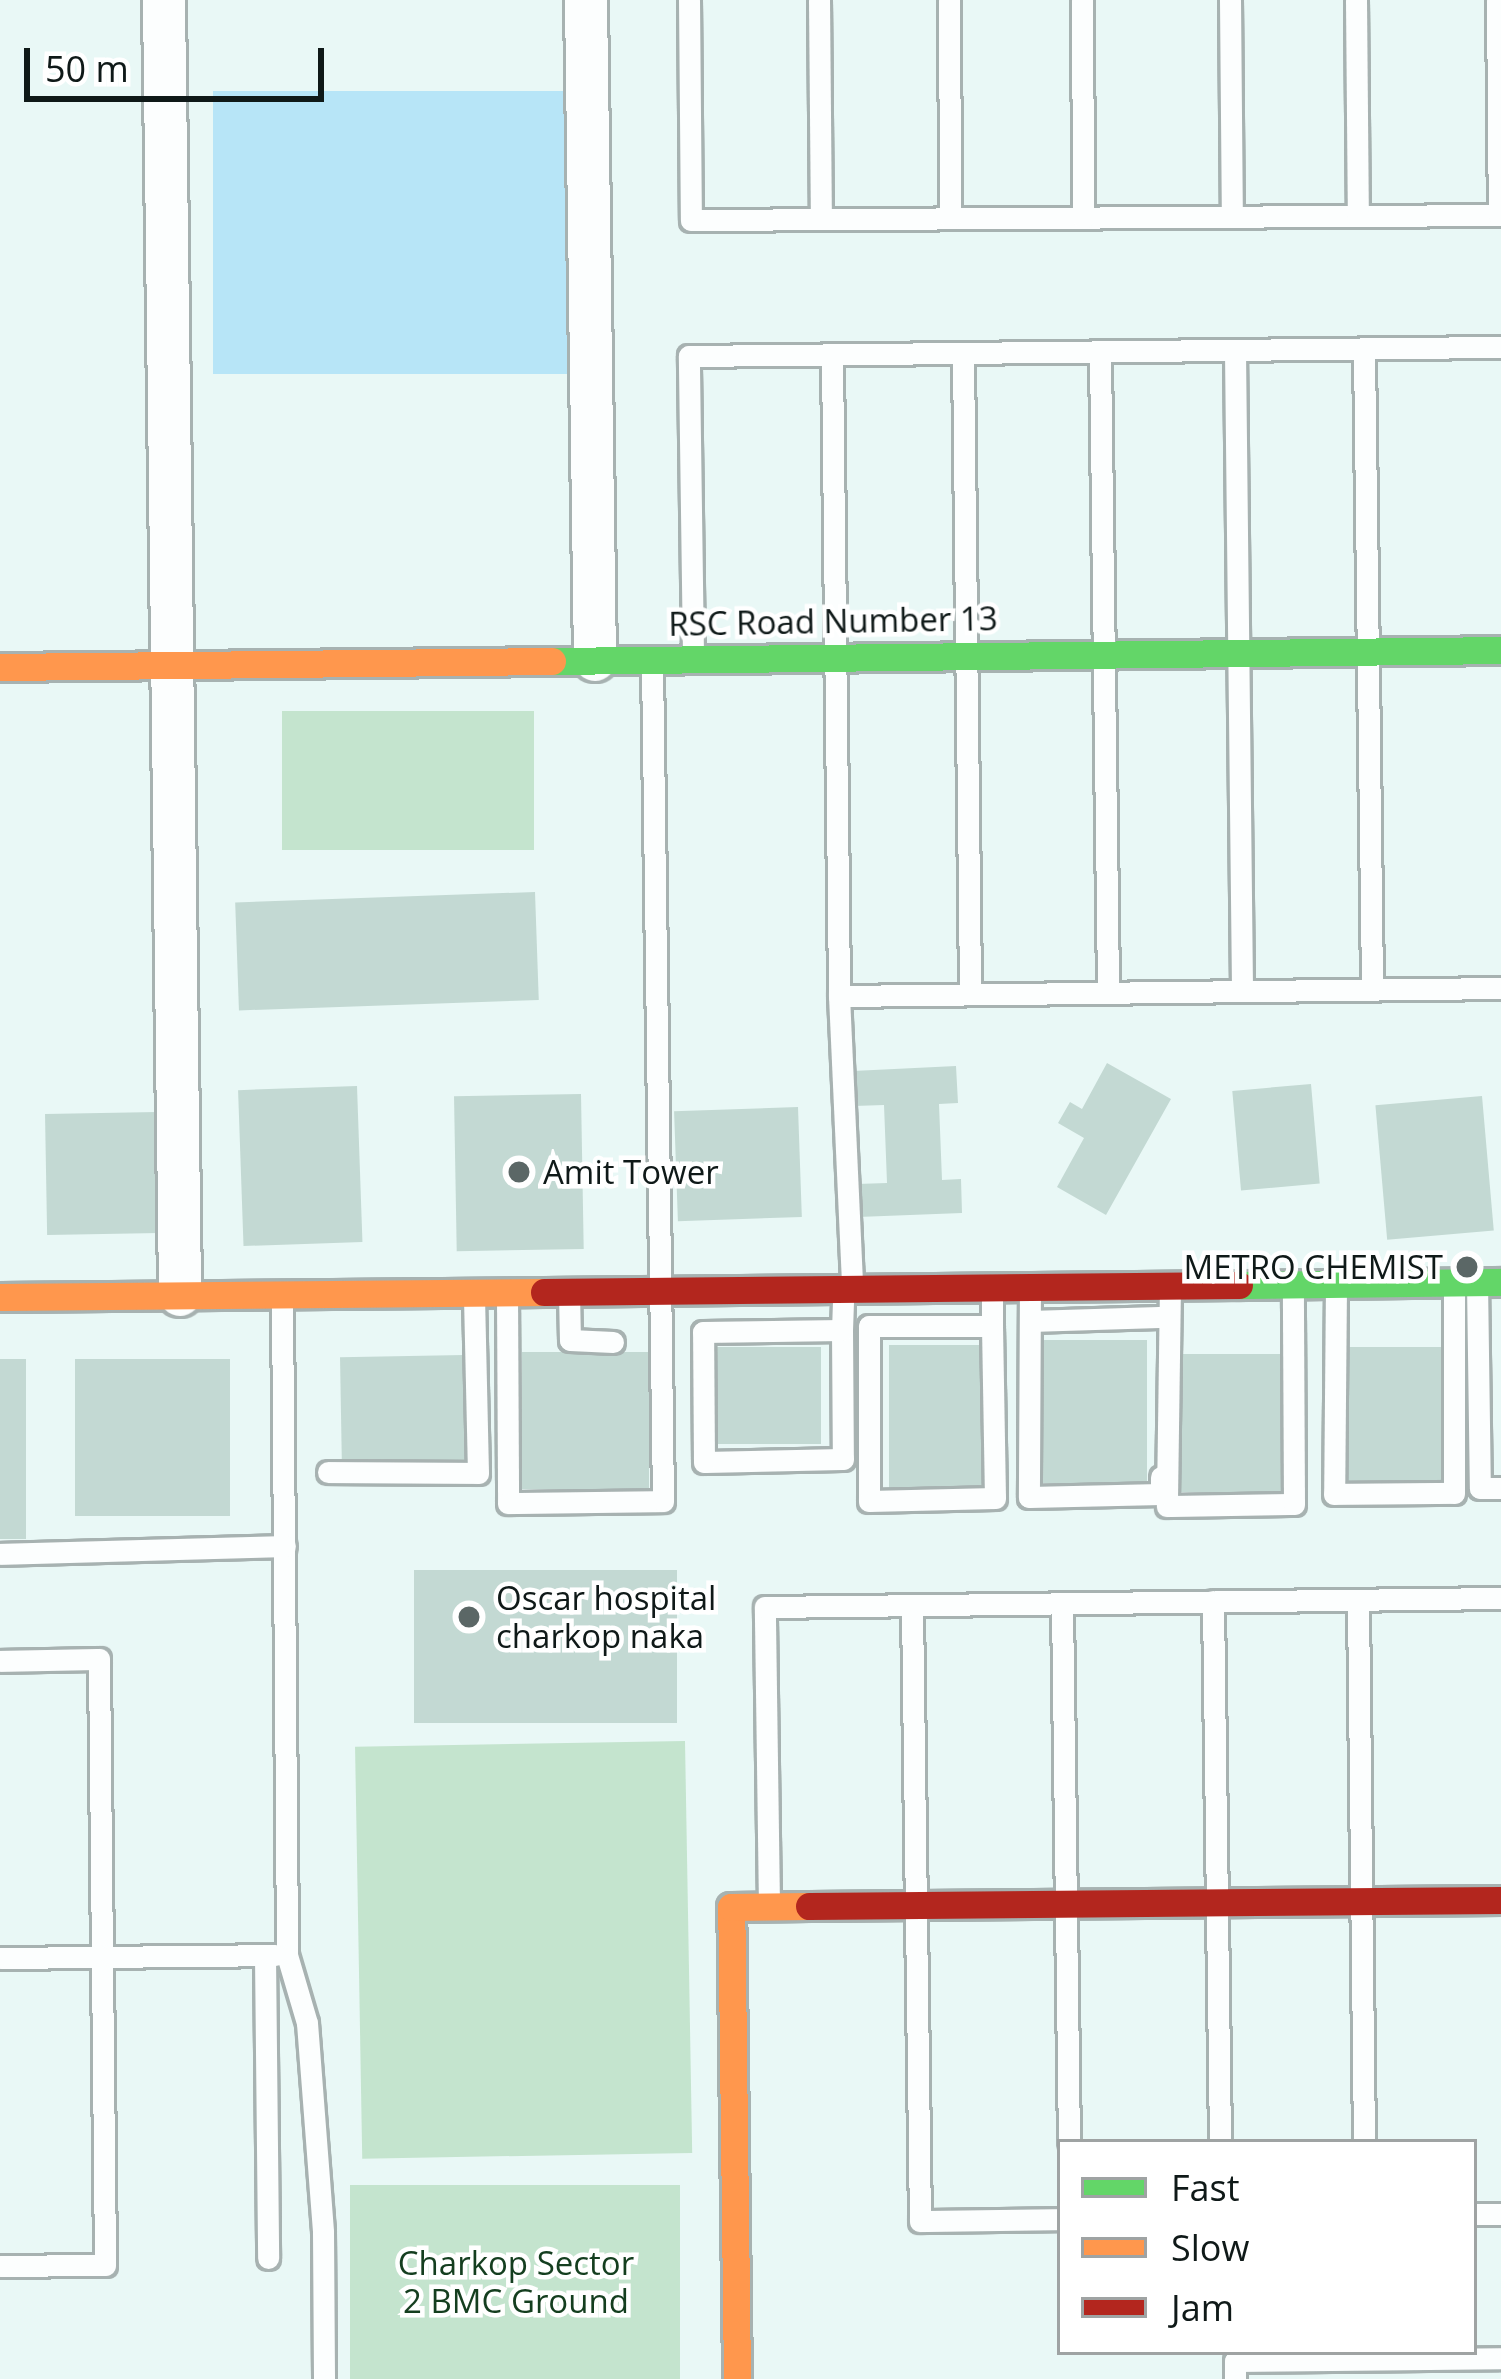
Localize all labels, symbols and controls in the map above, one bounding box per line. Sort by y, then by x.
scale bar [30,24,330,98]
text: 50 m [45,44,129,93]
street label: RSC Road Number 13 [668,598,998,644]
place label: Amit Tower [543,1152,719,1192]
marker: Amit Tower [506,1159,532,1185]
place label: METRO CHEMIST [1184,1247,1443,1287]
marker: METRO CHEMIST [1454,1254,1480,1280]
place label: Oscar hospital charkop naka [496,1578,716,1656]
marker: Oscar hospital charkop naka [453,1601,485,1633]
legend [1057,2139,1477,2355]
text: Fast [1171,2163,1240,2212]
text: Slow [1171,2223,1249,2272]
park label: Charkop Sector 2 BMC Ground [398,2243,634,2321]
text: Jam [1171,2283,1234,2332]

